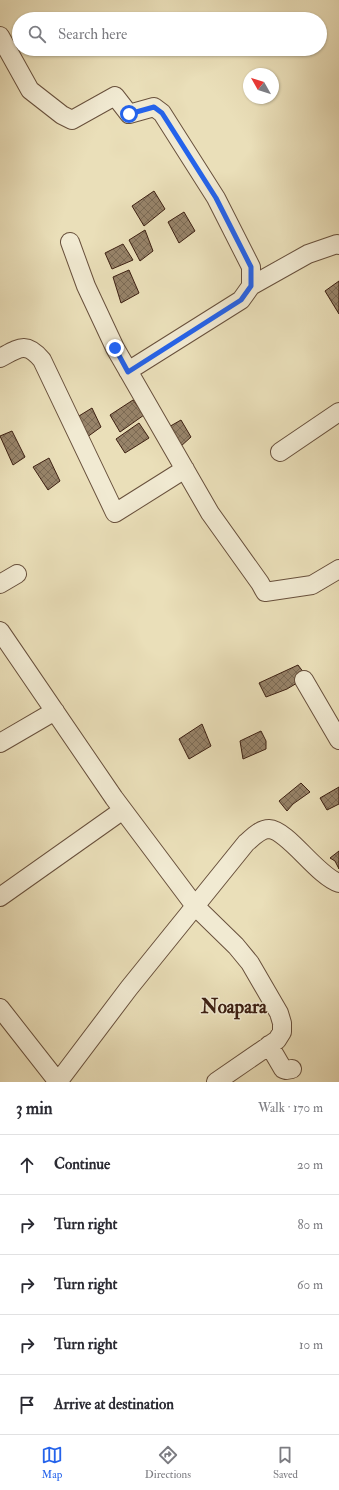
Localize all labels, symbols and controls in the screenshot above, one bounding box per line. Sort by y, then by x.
search box [12,12,327,56]
icon: search [26,23,48,45]
text: Search here [58,25,127,44]
north arrow [243,68,279,104]
route start [120,105,138,123]
route end [106,339,124,357]
district label: Noapara [200,995,268,1020]
text: 3 min [16,1098,53,1119]
text: Walk · 170 m [258,1100,323,1116]
icon: ahead [16,1154,38,1176]
text: Continue [54,1155,110,1174]
text: 20 m [297,1157,323,1173]
icon: right [16,1214,38,1236]
text: Turn right [54,1215,117,1234]
text: 80 m [297,1217,323,1233]
icon: right [16,1274,38,1296]
text: Turn right [54,1275,117,1294]
text: 60 m [297,1277,323,1293]
icon: right [16,1334,38,1356]
text: Turn right [54,1335,117,1354]
text: 10 m [299,1337,323,1353]
icon: arrive [16,1394,38,1416]
text: Arrive at destination [54,1395,174,1414]
tab: Map [41,1444,63,1481]
tab: Directions [145,1444,191,1481]
tab: Saved [273,1444,298,1481]

